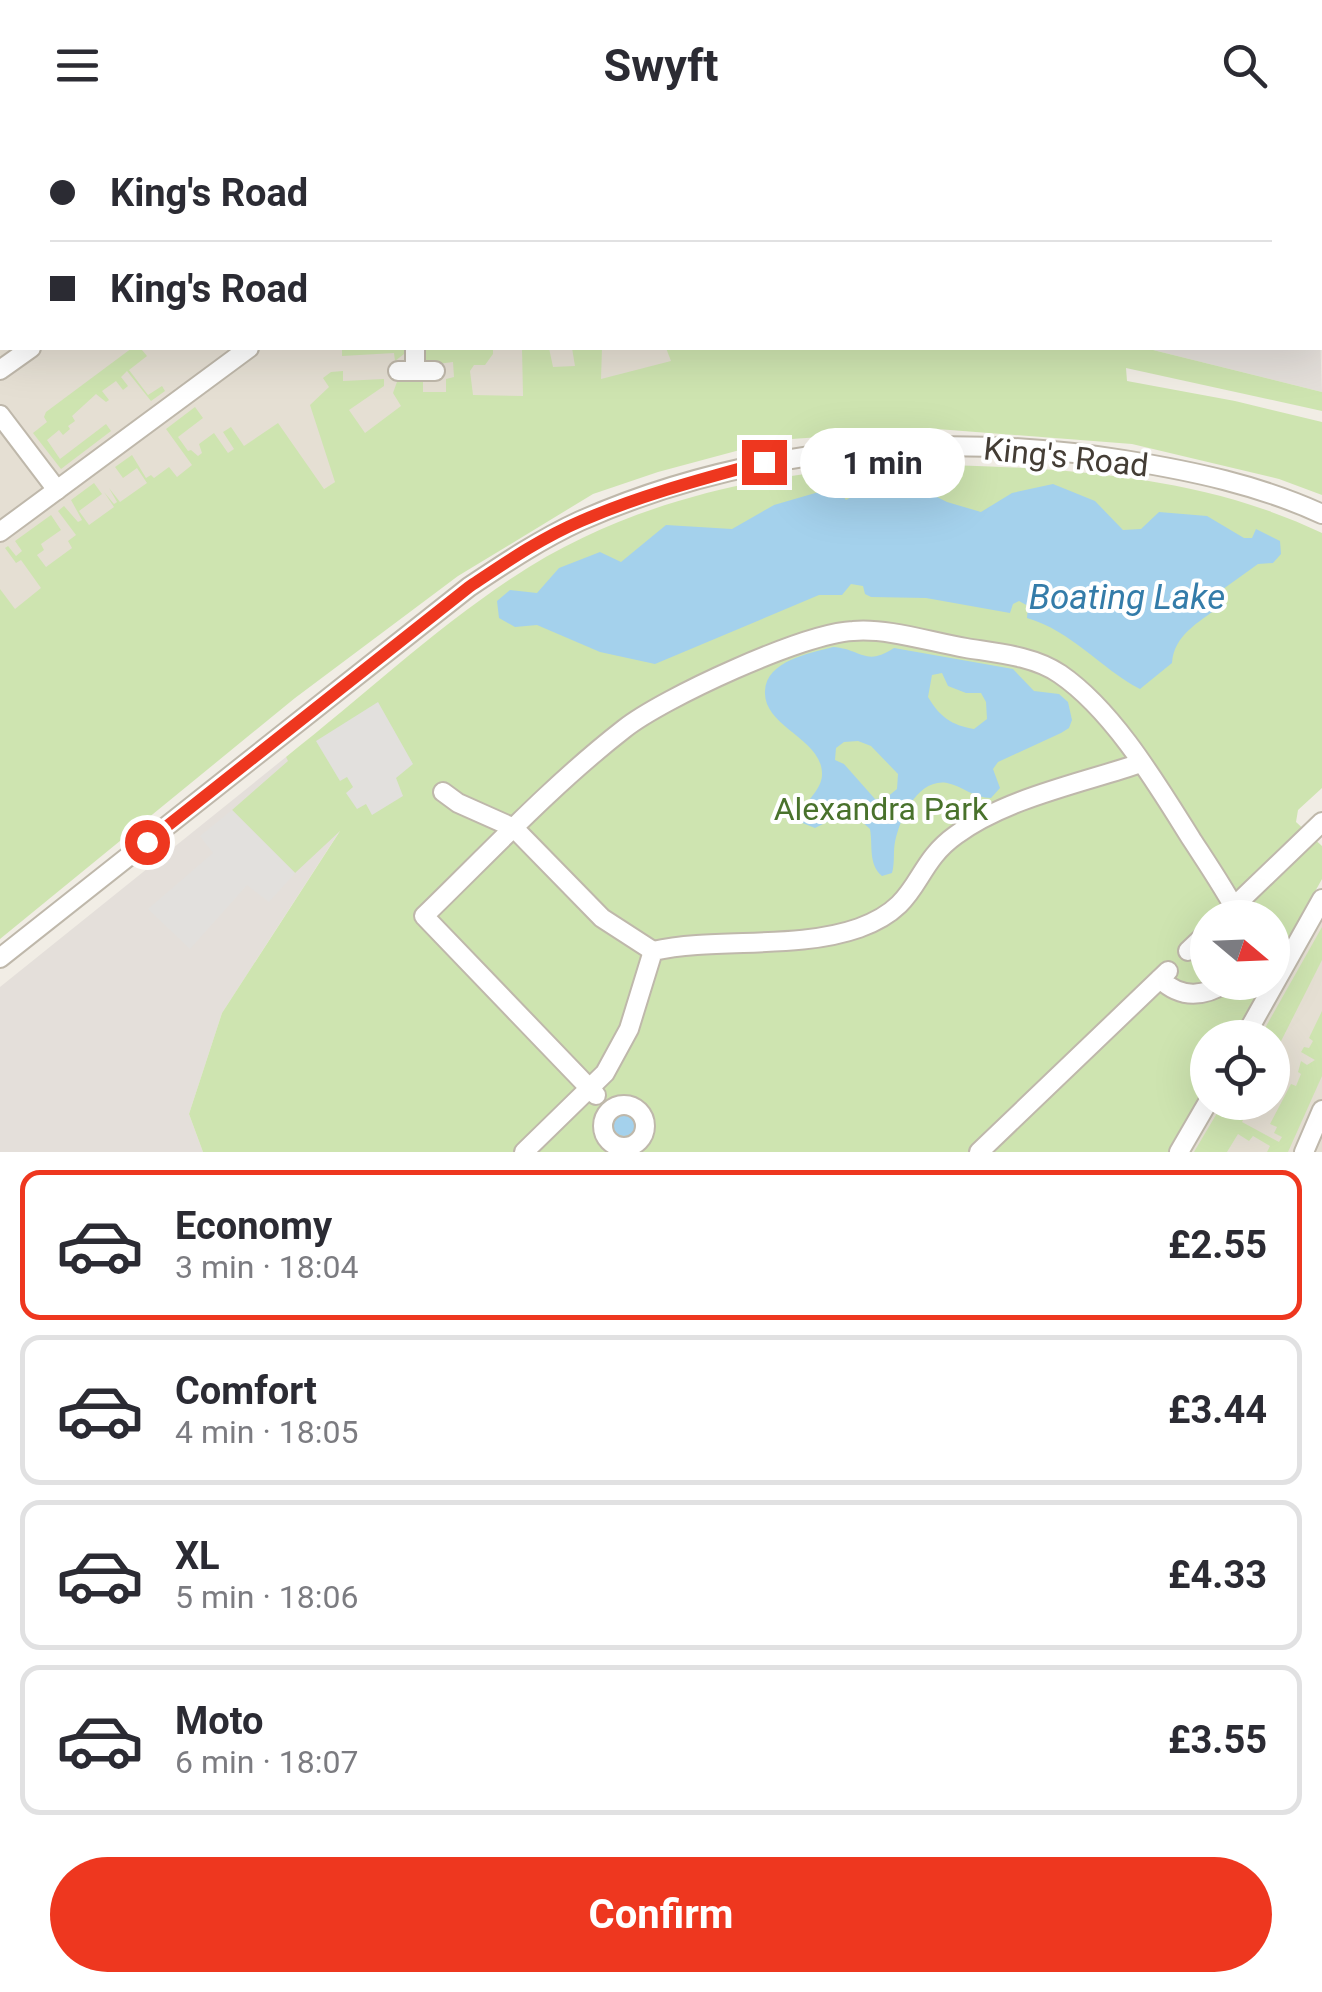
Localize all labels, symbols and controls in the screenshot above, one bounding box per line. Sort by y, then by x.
icon: menu [50,38,105,93]
icon: search [1217,38,1272,93]
text: Swyft [603,39,719,92]
text: King's Road [110,171,308,215]
text: King's Road [110,267,308,311]
callout: 1 min [799,427,964,497]
street label: King's Road [982,429,1150,485]
route end [742,440,787,485]
text: 1 min [842,444,923,482]
water label: Boating Lake [1029,577,1225,618]
park label: Alexandra Park [774,790,989,828]
route start [125,820,170,865]
north arrow [1190,900,1290,1000]
map controls [1190,900,1290,1120]
button: locate [1190,1020,1290,1120]
icon: car [55,1200,145,1290]
text: Economy [175,1204,332,1248]
text: £2.55 [1168,1223,1267,1267]
text: 3 min · 18:04 [175,1248,358,1286]
icon: car [55,1365,145,1455]
text: Comfort [175,1369,317,1413]
text: £3.44 [1168,1388,1267,1432]
text: 4 min · 18:05 [175,1413,358,1451]
icon: car [55,1530,145,1620]
text: XL [175,1534,220,1578]
text: £4.33 [1168,1553,1267,1597]
text: 5 min · 18:06 [175,1578,358,1616]
icon: car [55,1695,145,1785]
text: Moto [175,1699,264,1743]
text: £3.55 [1168,1718,1267,1762]
text: 6 min · 18:07 [175,1743,358,1781]
button: Confirm [50,1857,1272,1972]

